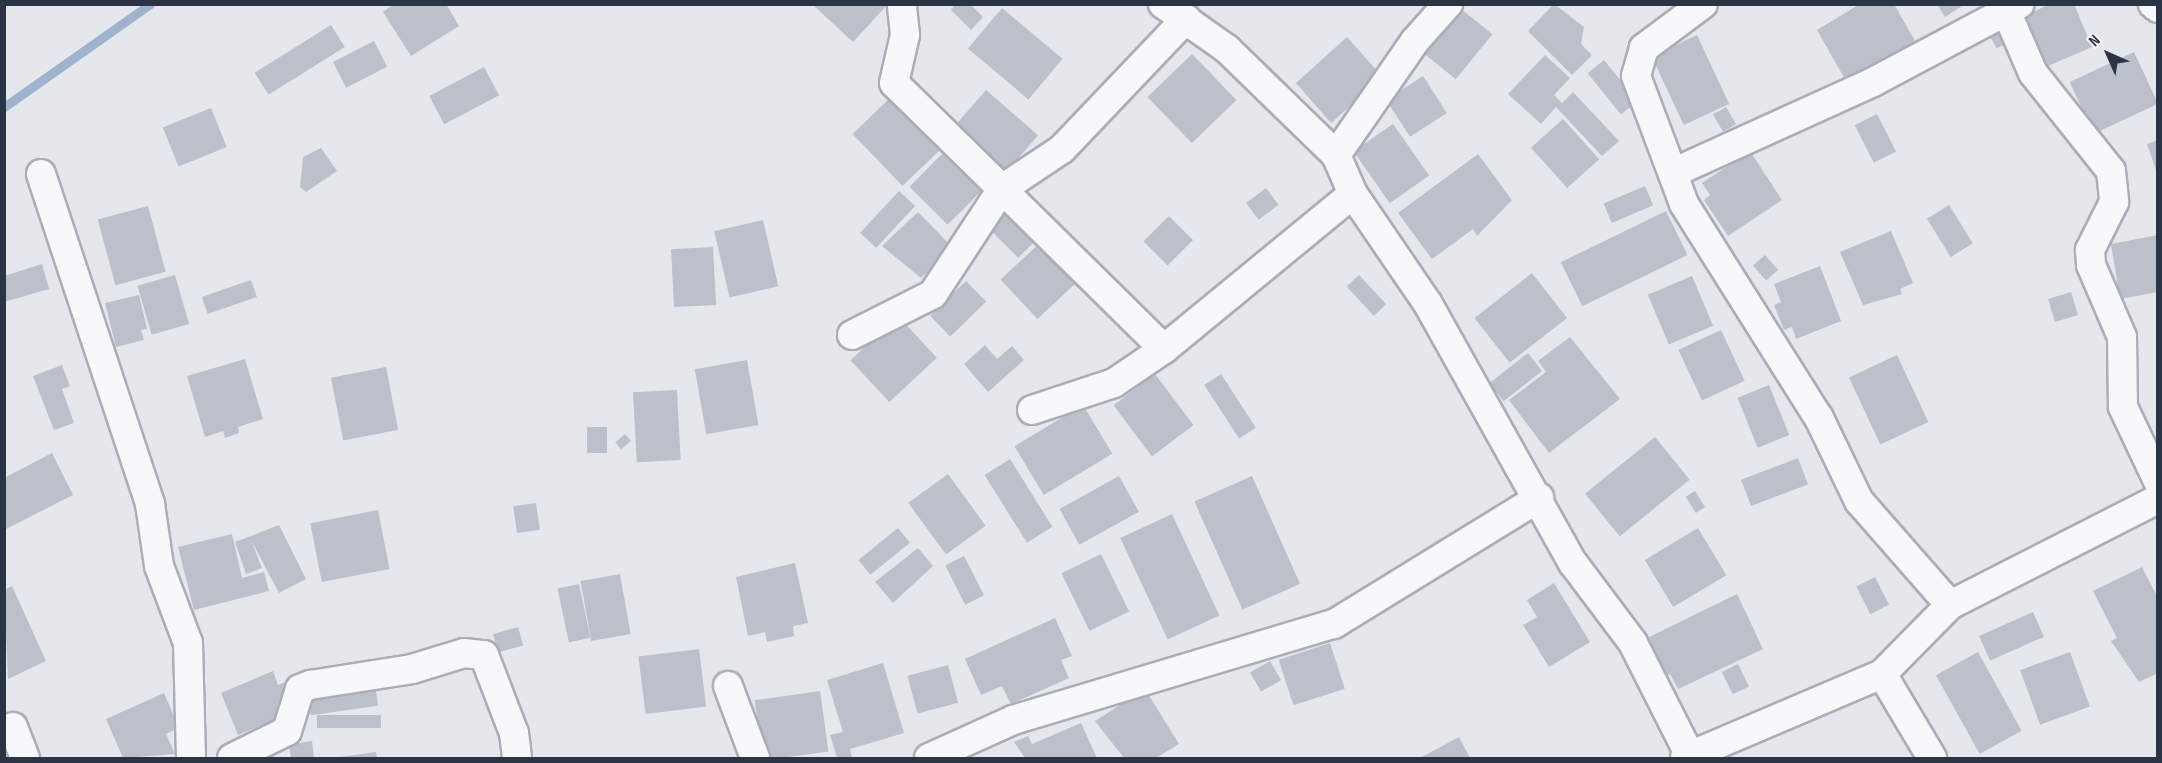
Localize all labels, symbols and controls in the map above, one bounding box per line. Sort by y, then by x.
north arrow [2078,24,2138,84]
text: N [2085,31,2105,51]

